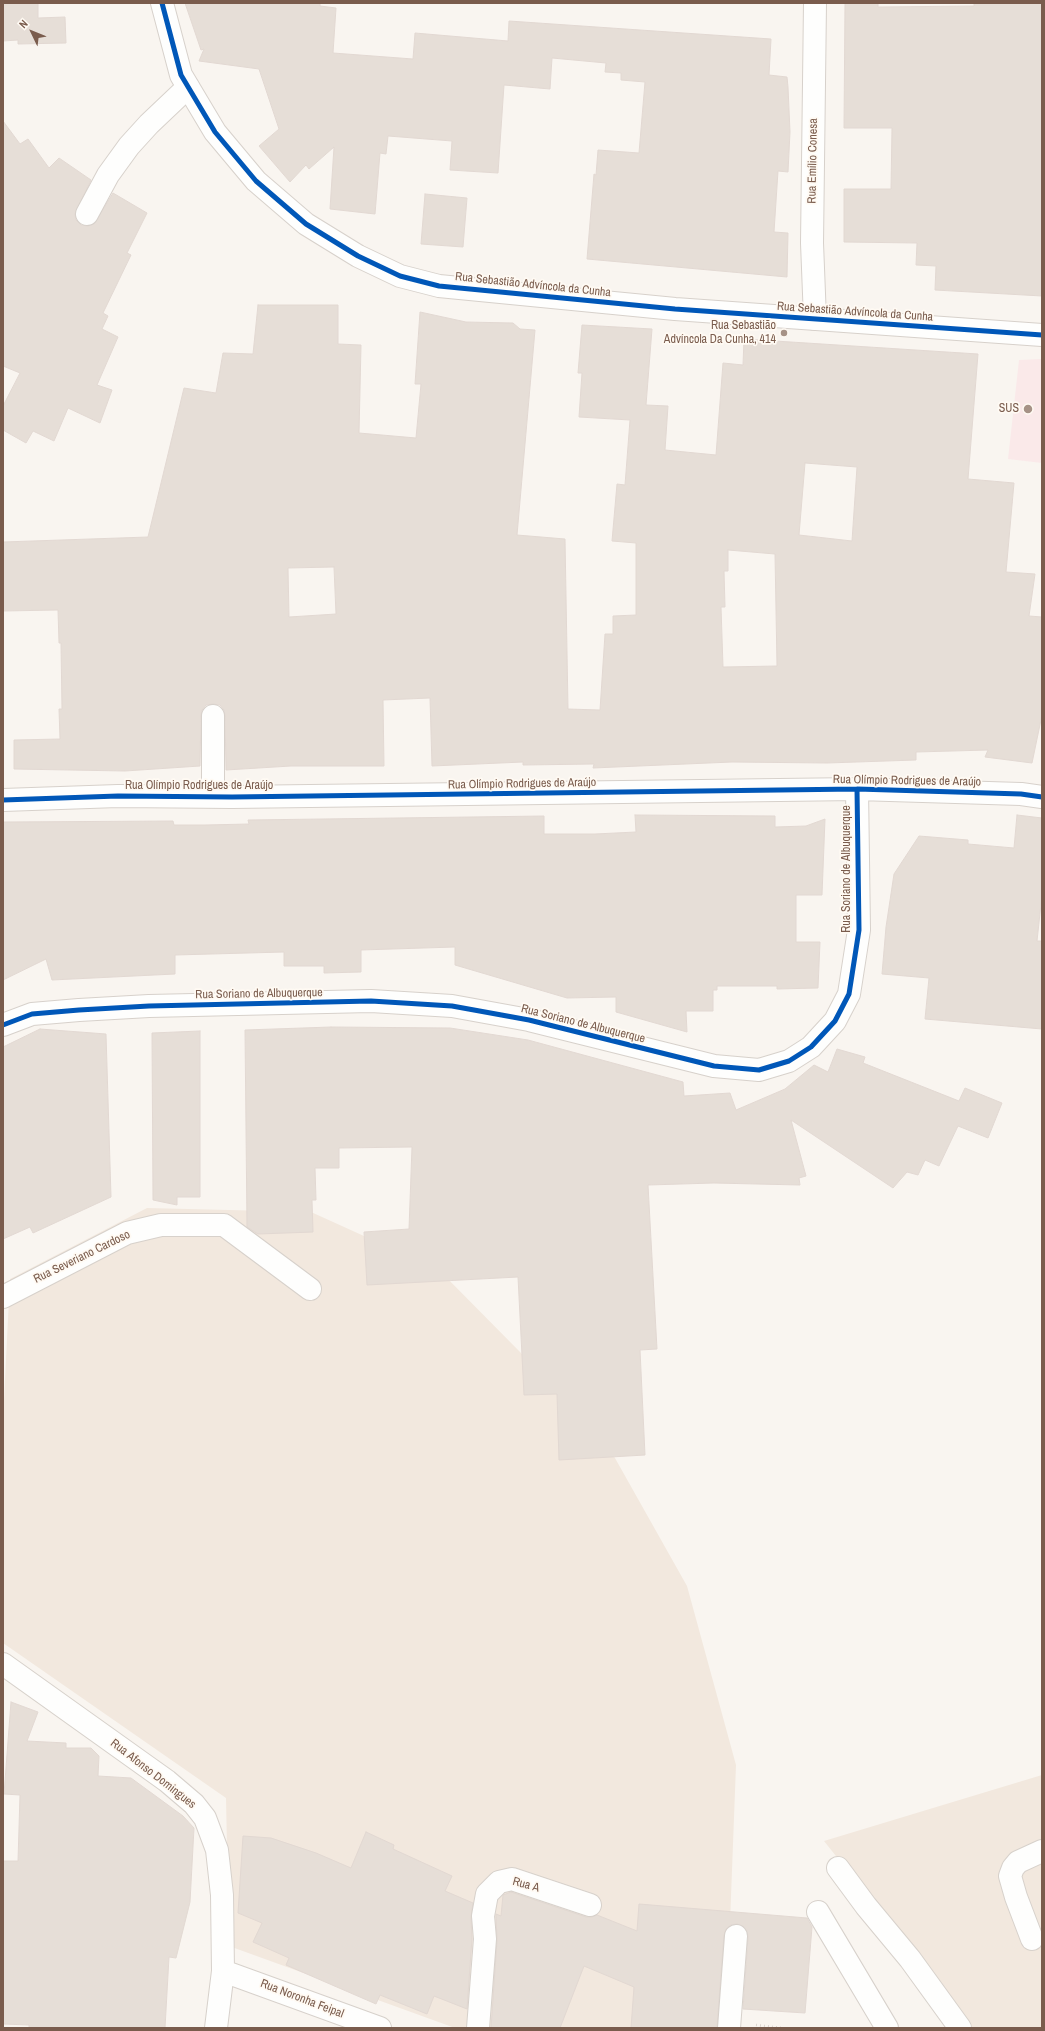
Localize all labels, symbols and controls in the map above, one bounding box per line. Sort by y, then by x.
north arrow [12,12,52,52]
text: N [16,17,31,31]
street label: Rua Emílio Conesa [805,118,821,204]
street label: Rua Sebastião Advíncola da Cunha [454,270,612,300]
street label: Rua Sebastião Advíncola da Cunha [776,299,934,325]
place label: Rua Sebastião Advíncola Da Cunha, 414 [664,319,776,347]
marker: Rua Sebastião Advíncola Da Cunha, 414 [779,328,789,338]
place label: SUS [999,402,1019,416]
marker: SUS [1022,403,1034,415]
street label: Rua Olímpio Rodrigues de Araújo [833,773,981,789]
street label: Rua Olímpio Rodrigues de Araújo [448,776,596,792]
street label: Rua Olímpio Rodrigues de Araújo [125,779,273,793]
street label: Rua Soriano de Albuquerque [840,805,854,933]
street label: Rua Soriano de Albuquerque [195,986,323,1002]
street label: Rua Soriano de Albuquerque [519,1002,647,1046]
street label: Rua Severiano Cardoso [31,1227,133,1287]
street label: Rua Afonso Domingues [107,1736,199,1812]
street label: Rua A [511,1875,541,1895]
street label: Rua Noronha Feipal [258,1976,346,2022]

